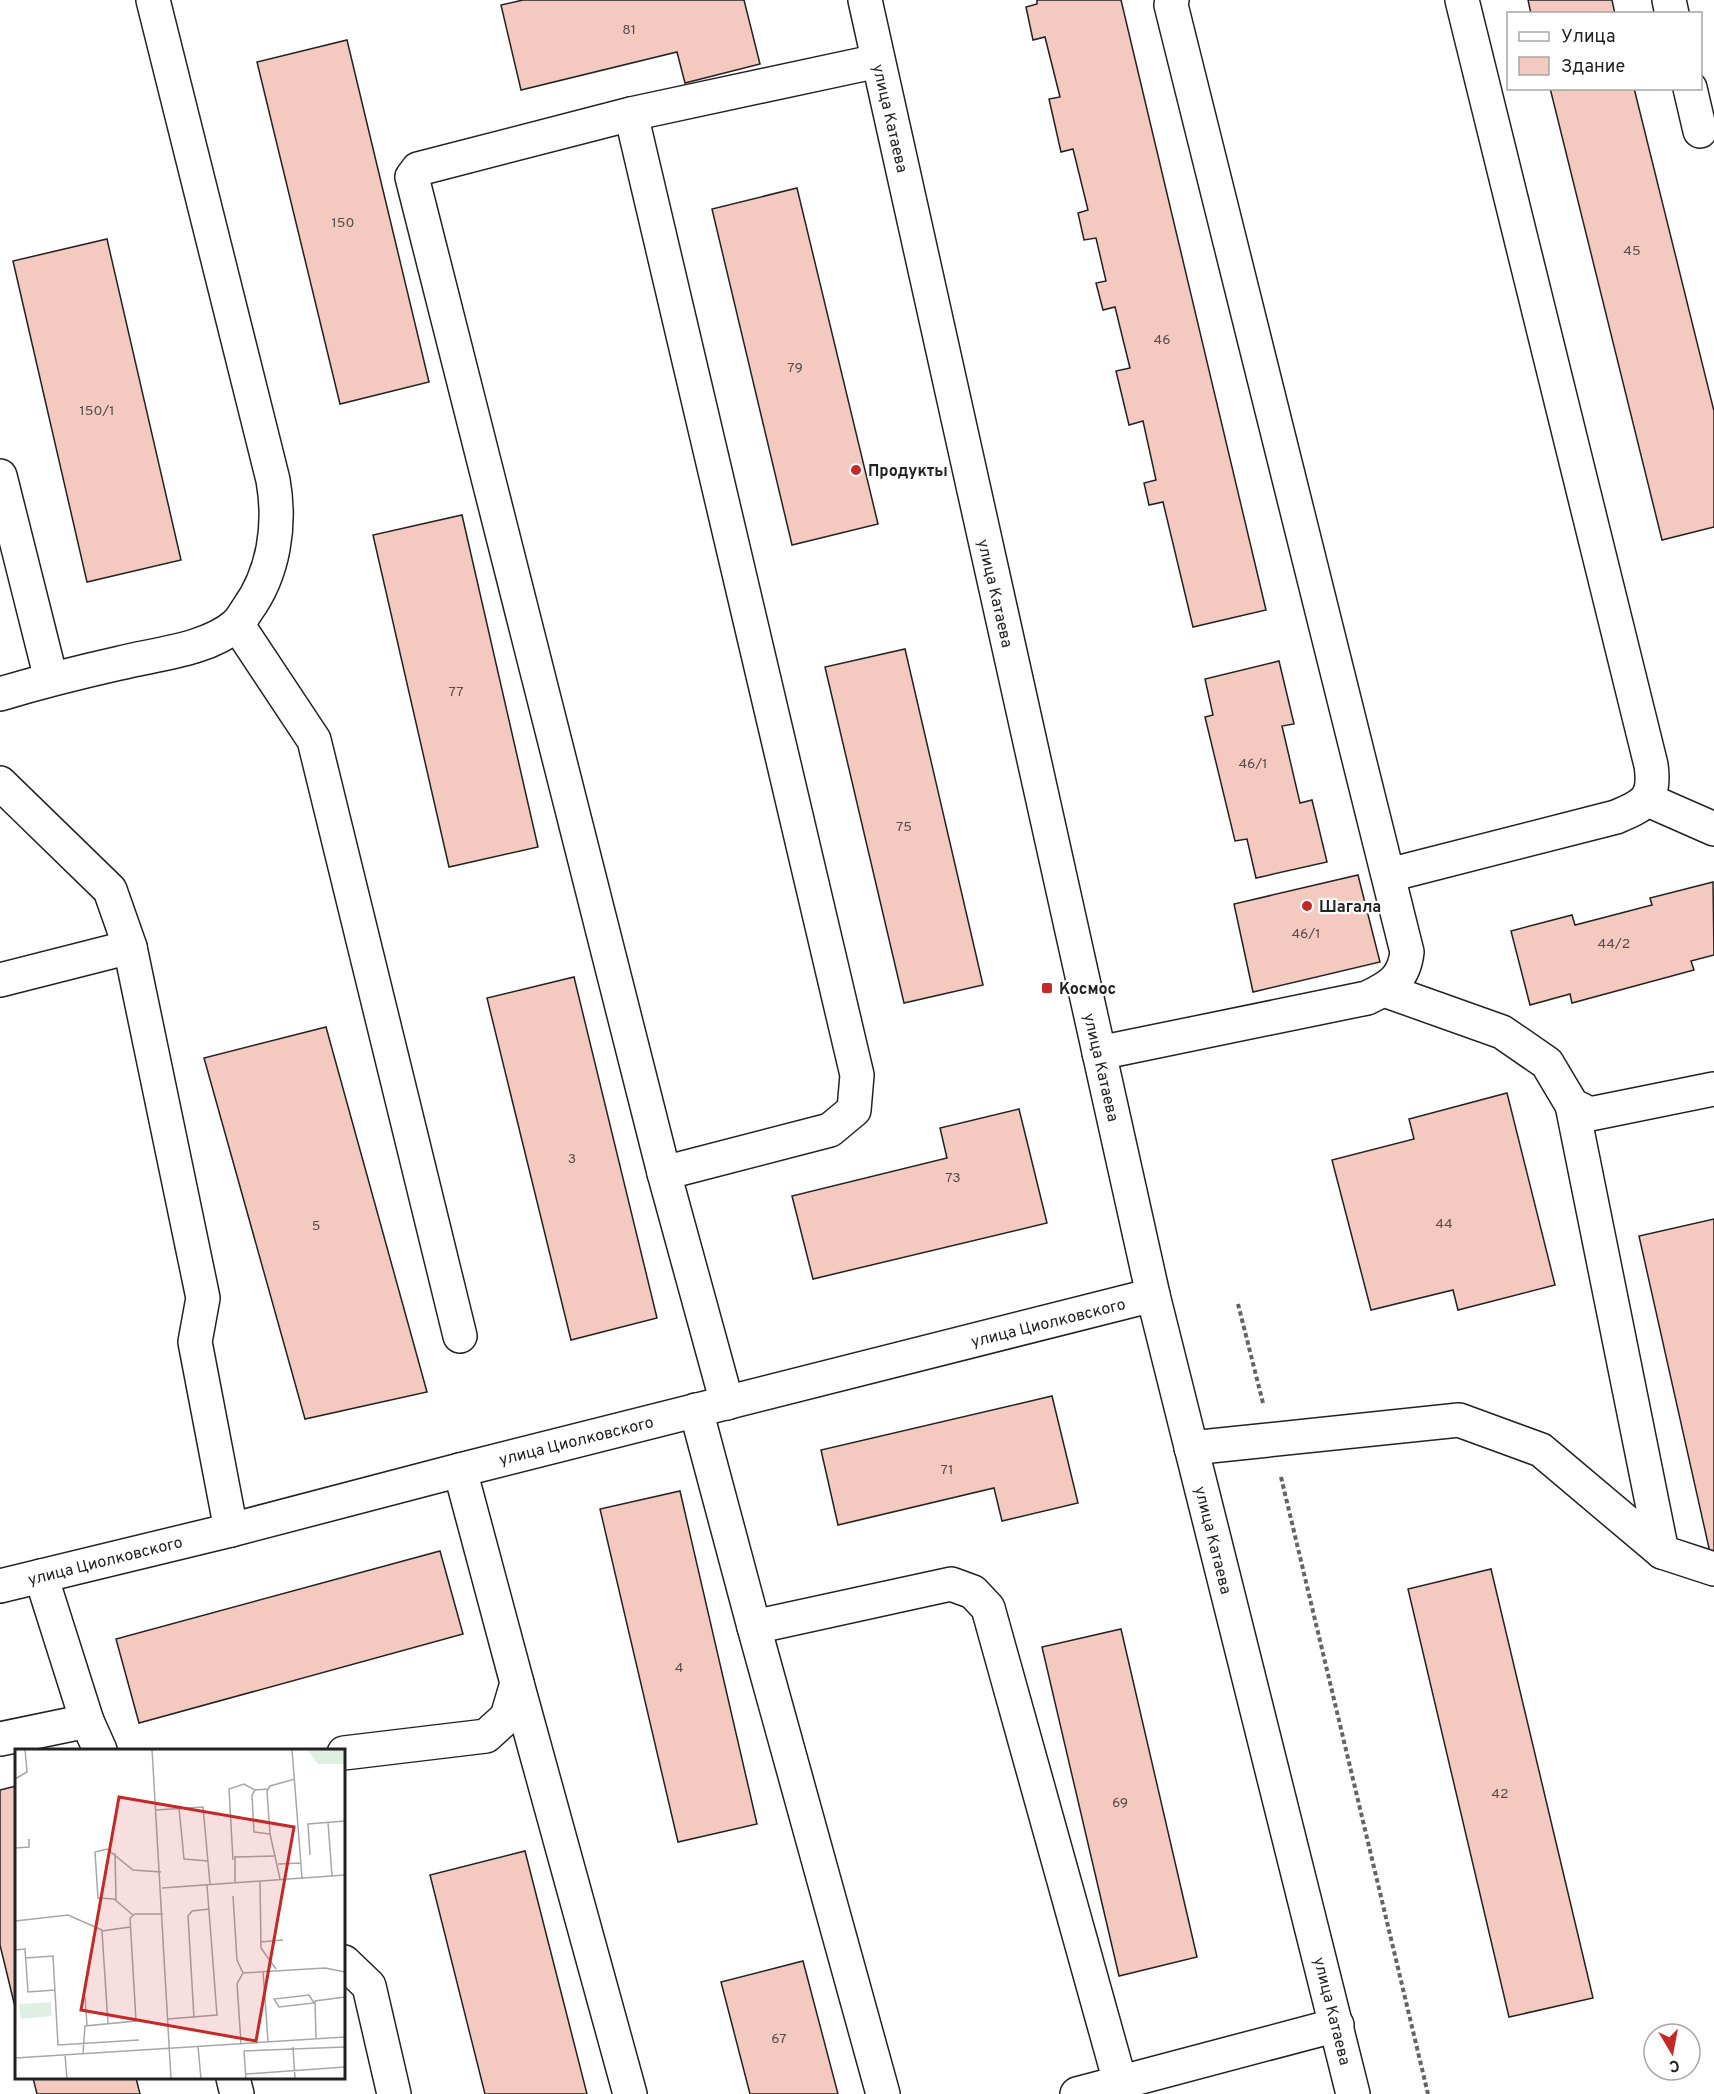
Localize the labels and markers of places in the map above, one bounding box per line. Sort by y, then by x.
place label: Продукты [868,462,948,482]
marker: Продукты [849,463,863,477]
place label: Шагала [1319,898,1381,918]
marker: Шагала [1300,899,1314,913]
place label: Космос [1059,980,1116,1000]
marker: Космос [1040,981,1054,995]

